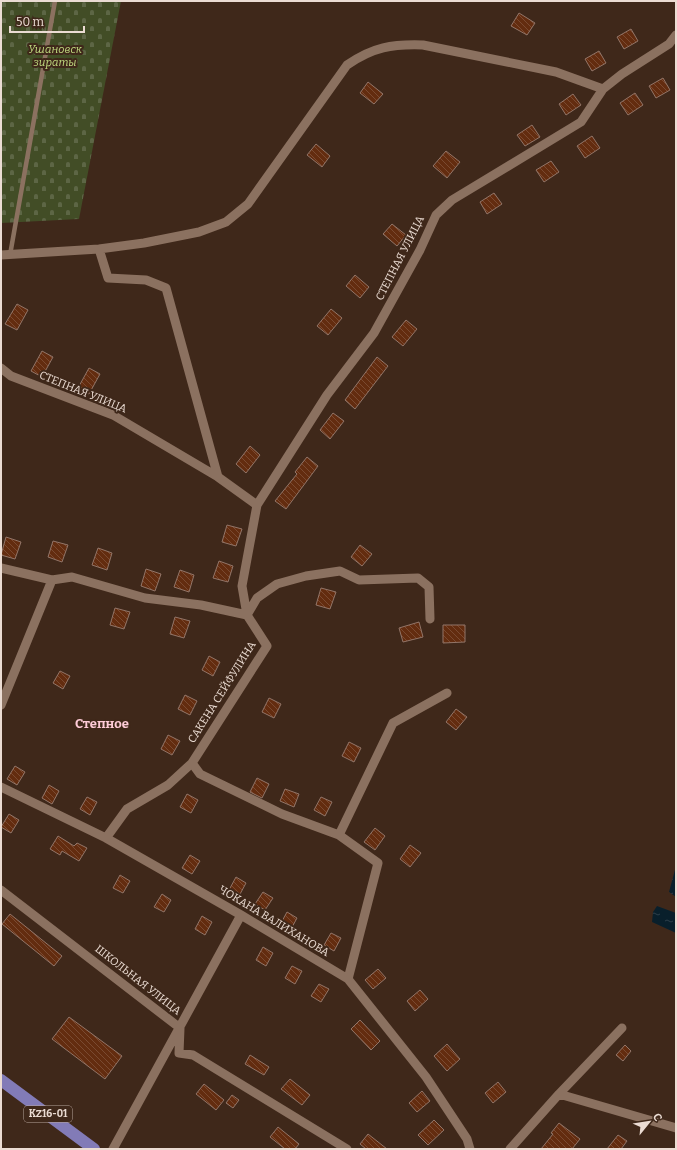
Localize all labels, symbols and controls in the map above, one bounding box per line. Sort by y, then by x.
scale bar [10,8,84,34]
text: 50 m [16,15,45,29]
park label: Ушановск зираты [28,43,83,69]
street label: СТЕПНАЯ УЛИЦА [373,213,427,303]
street label: СТЕПНАЯ УЛИЦА [37,368,129,416]
street label: САКЕНА СЕЙФУЛИНА [185,639,259,745]
district label: Степное [75,716,129,731]
street label: ЧОКАНА ВАЛИХАНОВА [216,883,332,959]
street label: ШКОЛЬНАЯ УЛИЦА [92,942,184,1018]
north arrow [629,1102,669,1142]
road number: KZ16-01 [24,1106,72,1122]
text: С [650,1111,665,1124]

